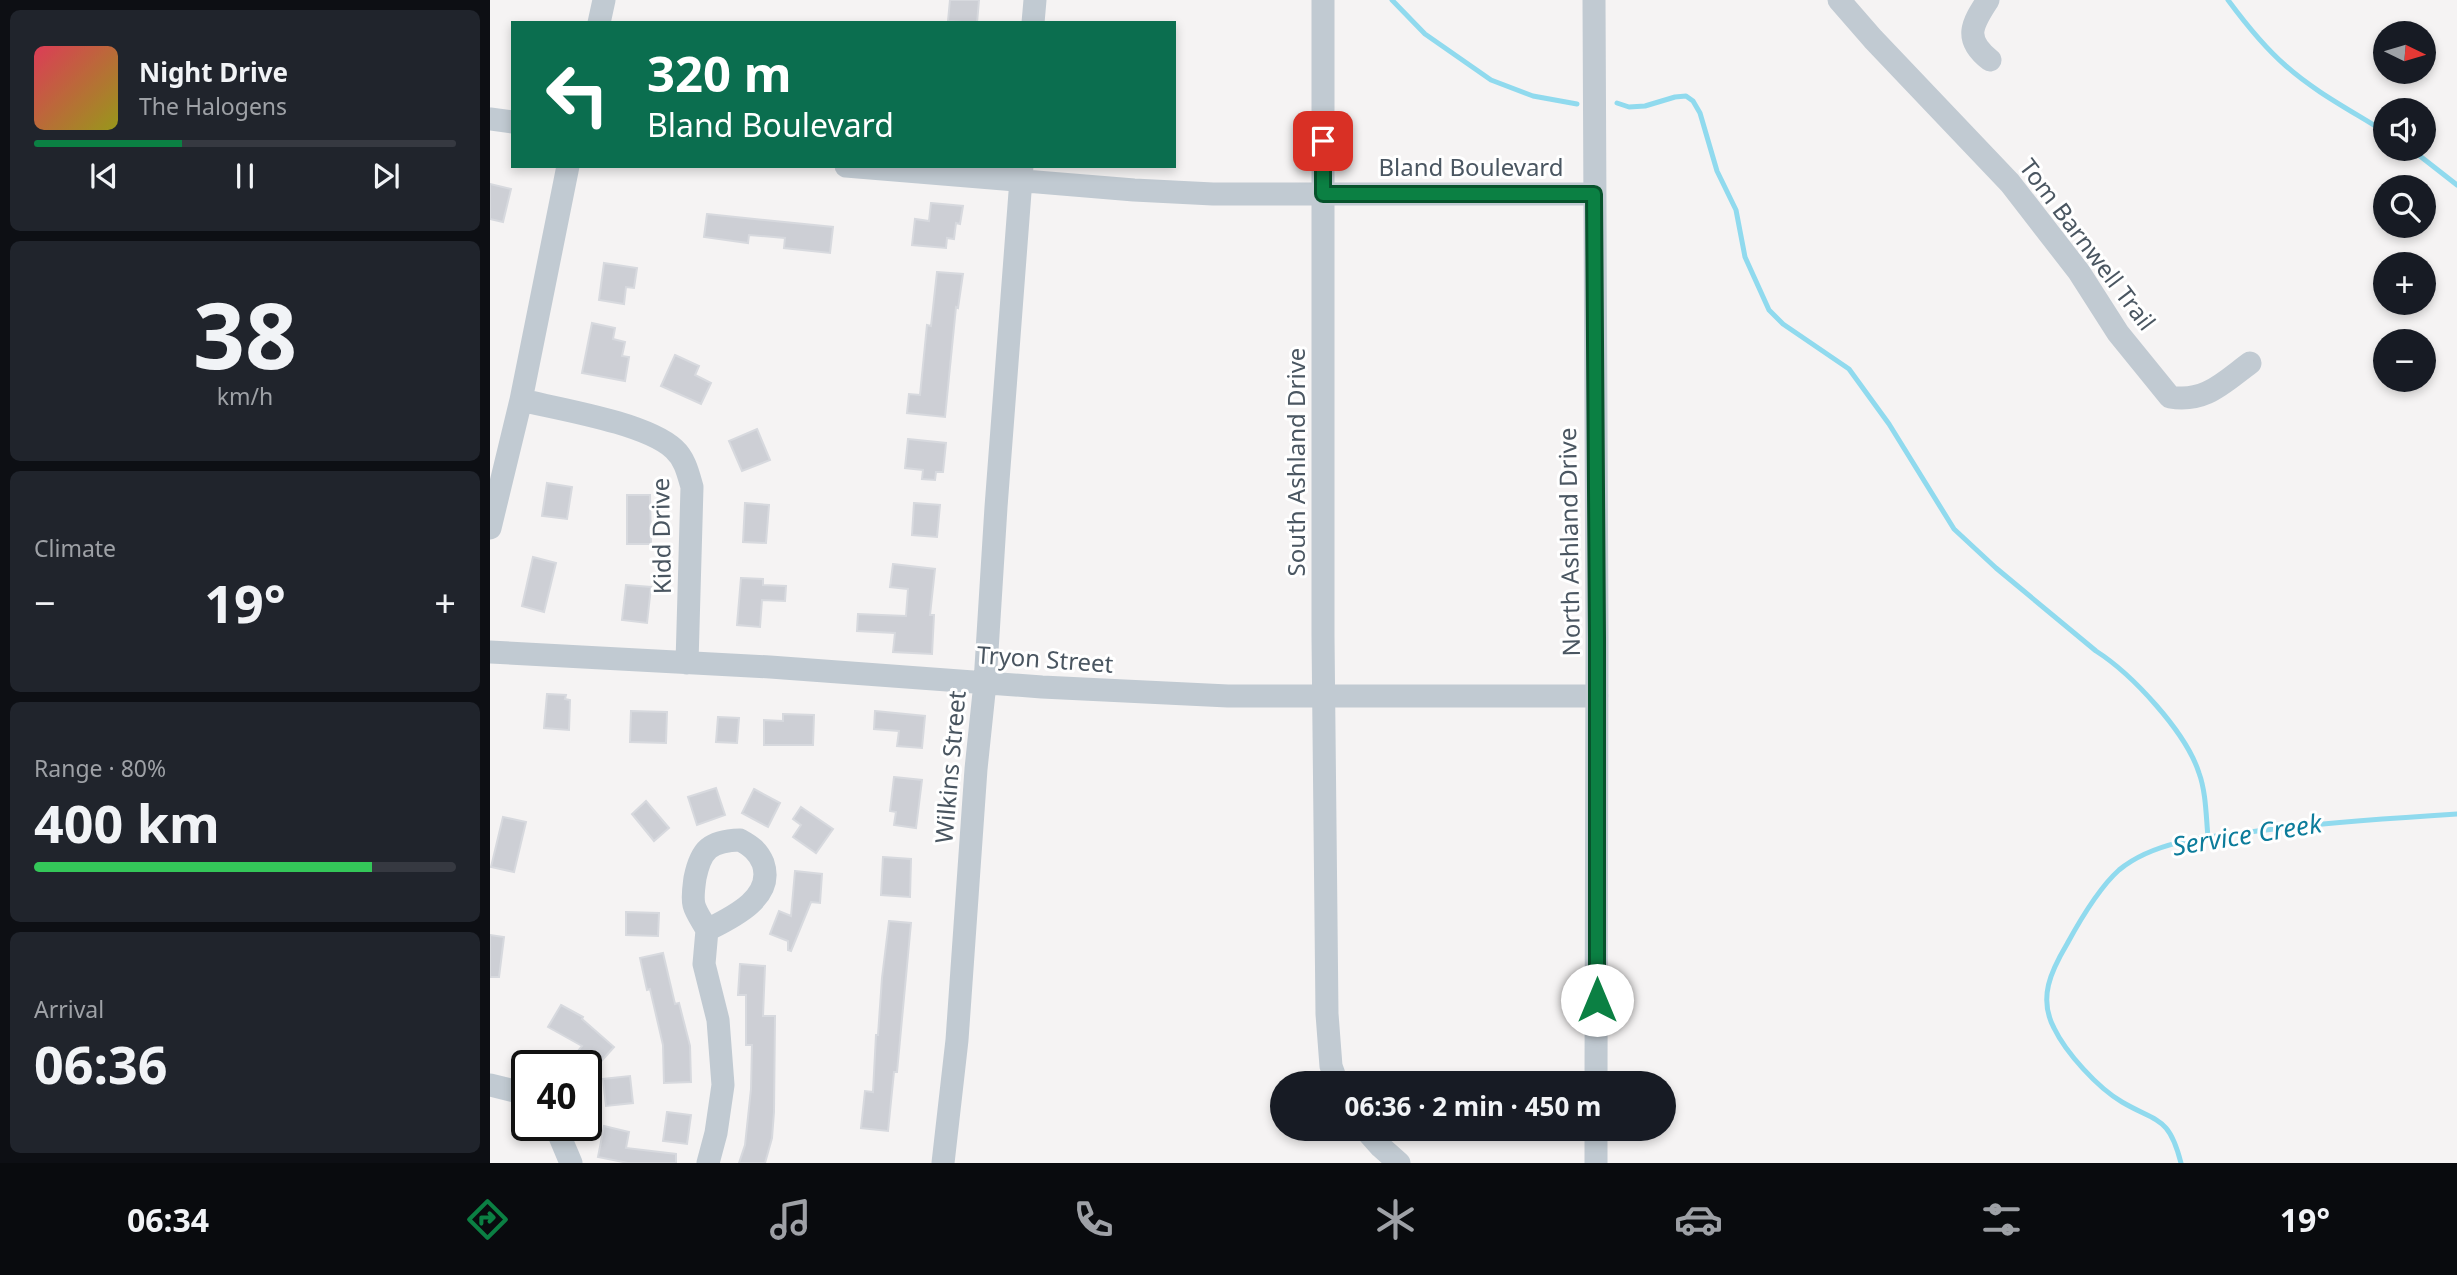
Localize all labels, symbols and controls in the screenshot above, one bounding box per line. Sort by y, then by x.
north arrow [2373,21,2436,84]
map controls [2373,21,2436,392]
text: 320 m [647,40,792,106]
icon: left [532,49,623,140]
text: Night Drive [139,54,288,90]
text: The Halogens [139,90,287,122]
button: sound [2373,98,2436,161]
text: Bland Boulevard [647,103,894,146]
pin [1293,111,1353,171]
icon: arrive [1304,122,1342,160]
street label: Bland Boulevard [1378,150,1564,183]
street label: Tom Barnwell Trail [2013,151,2164,337]
icon: previous [85,157,123,195]
icon: pause [226,157,264,195]
icon: next [367,157,405,195]
button: search [2373,175,2436,238]
button: + [2373,252,2436,315]
text: 38 [193,272,297,396]
button: − [2373,329,2436,392]
street label: South Ashland Drive [1279,348,1312,576]
text: km/h [217,380,273,412]
street label: North Ashland Drive [1550,427,1587,657]
street label: Kidd Drive [643,478,678,594]
text: Climate [34,532,116,564]
text: 19° [204,567,286,638]
text: − [34,576,56,628]
text: + [434,576,456,628]
street label: Tryon Street [976,637,1115,680]
street label: Wilkins Street [926,689,973,845]
text: Range · 80% [34,752,166,784]
text: 400 km [34,787,220,858]
water label: Service Creek [2170,804,2325,864]
position arrow [1560,963,1634,1037]
text: Arrival [34,993,104,1025]
text: 06:36 [34,1028,168,1099]
speed limit sign: 40 [511,1050,602,1141]
text: 06:36 · 2 min · 450 m [1345,1088,1601,1124]
icon: directions [463,1195,512,1244]
icon: music [766,1195,815,1244]
icon: phone [1069,1195,1118,1244]
icon: climate [1371,1195,1420,1244]
icon: car [1674,1195,1723,1244]
icon: filters [1977,1195,2026,1244]
text: 06:34 [127,1198,209,1241]
text: 19° [2280,1198,2330,1241]

